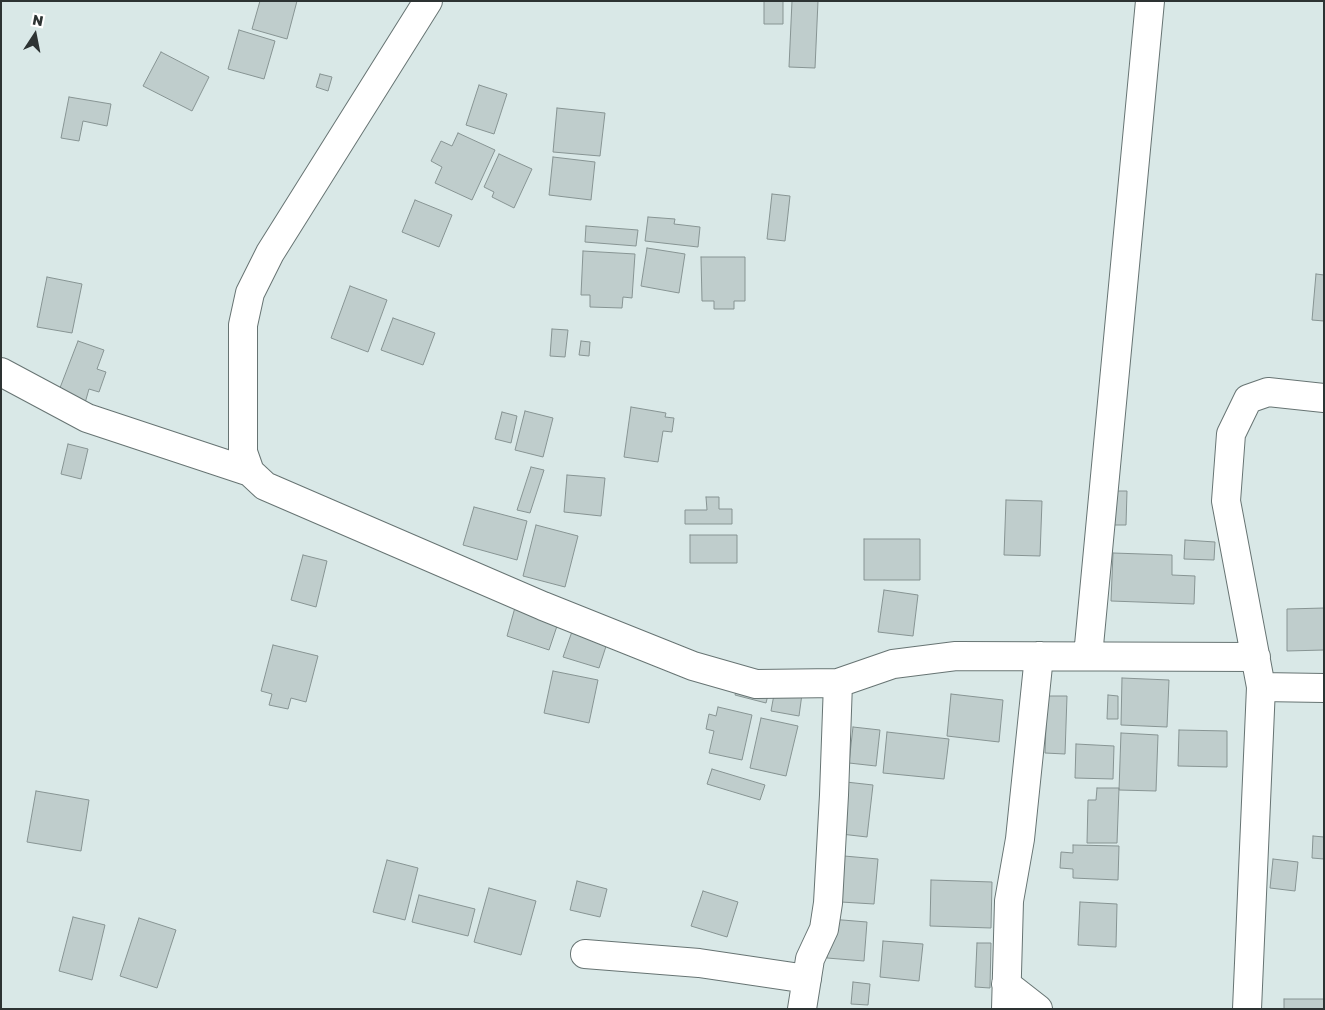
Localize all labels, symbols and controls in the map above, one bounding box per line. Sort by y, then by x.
north arrow [10,10,60,60]
text: N [31,10,45,29]

